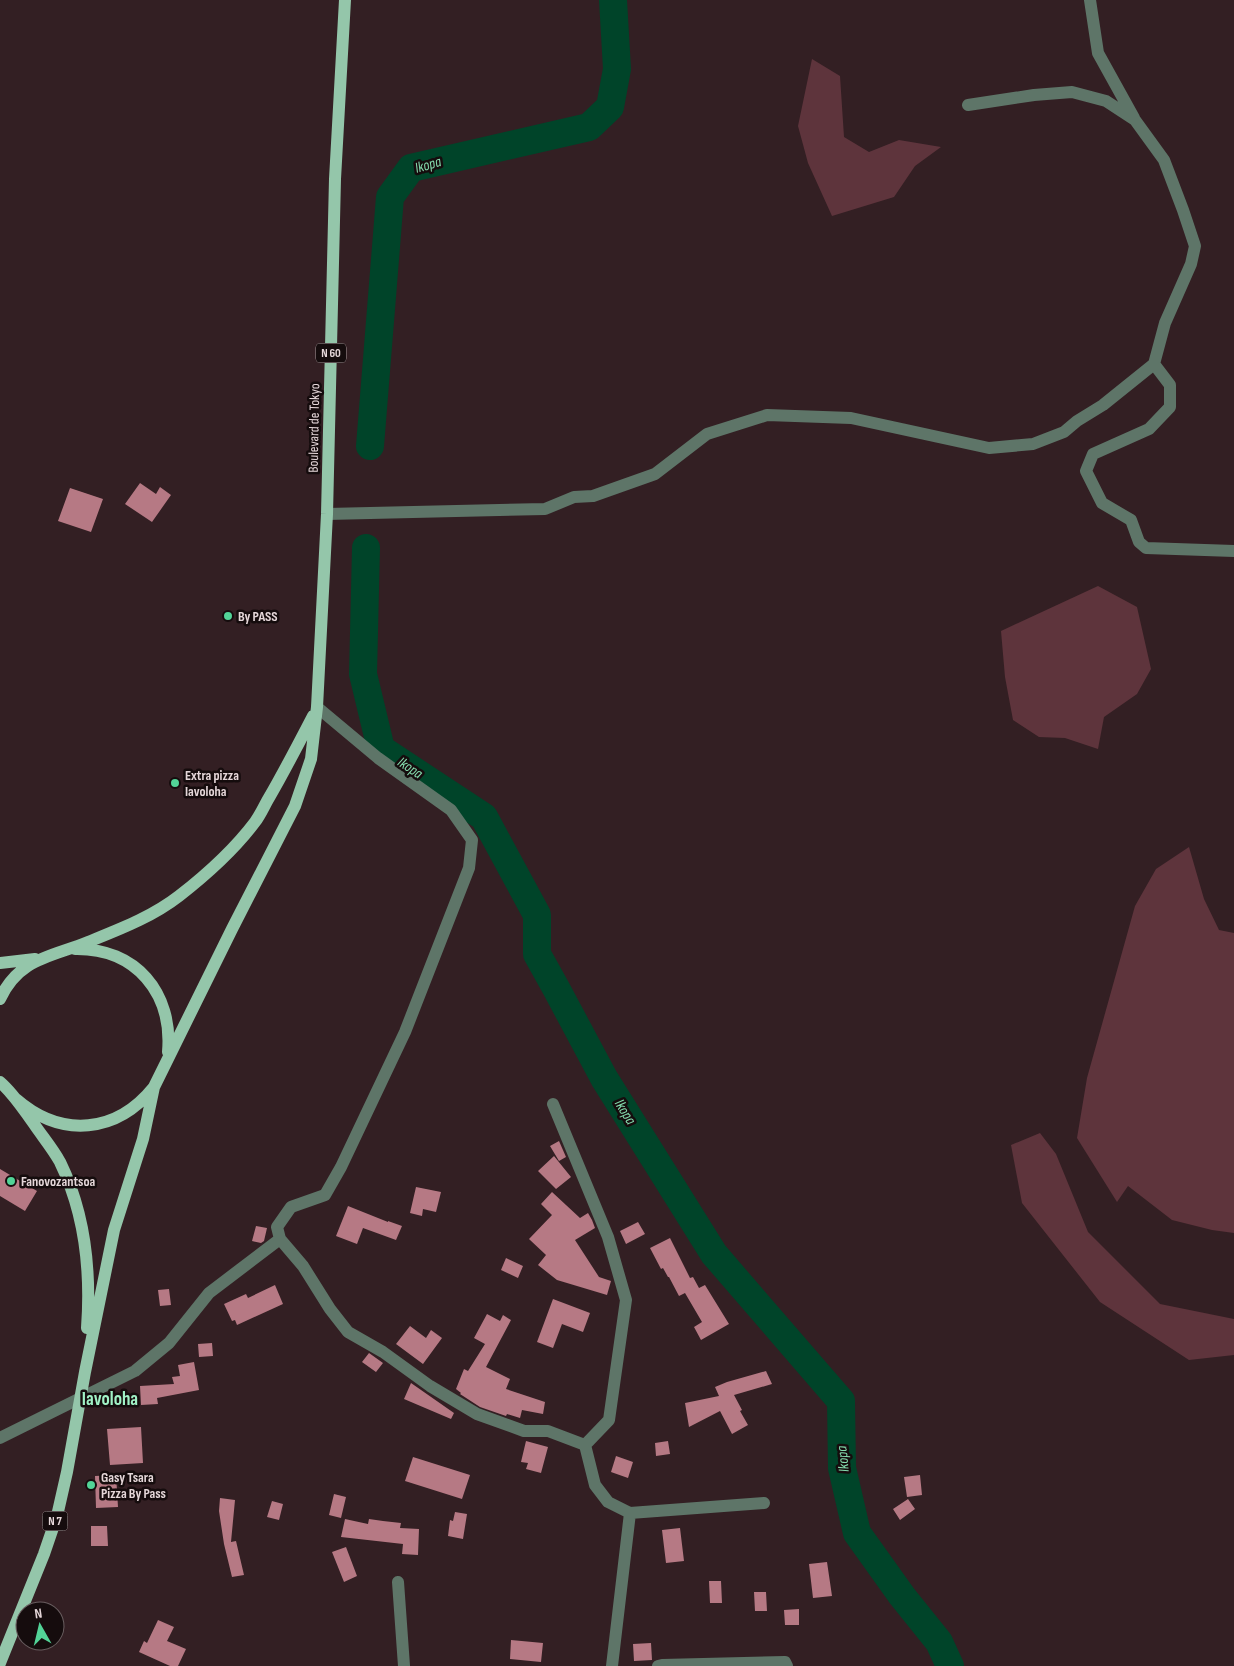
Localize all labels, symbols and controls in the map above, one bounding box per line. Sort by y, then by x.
water label: Ikopa [413,152,443,178]
road number: N 60 [316,343,346,362]
street label: Boulevard de Tokyo [305,383,323,473]
place label: By PASS [238,608,277,625]
marker: By PASS [222,610,234,622]
water label: Ikopa [394,753,426,783]
place label: Extra pizza Iavoloha [185,767,239,800]
marker: Extra pizza Iavoloha [169,777,181,789]
water label: Ikopa [610,1096,640,1128]
place label: Fanovozantsoa [21,1173,96,1190]
marker: Fanovozantsoa [5,1175,17,1187]
district label: Iavoloha [82,1388,138,1411]
water label: Ikopa [832,1445,854,1473]
place label: Gasy Tsara Pizza By Pass [101,1469,166,1502]
marker: Gasy Tsara Pizza By Pass [85,1479,97,1491]
road number: N 7 [42,1512,68,1530]
north arrow [15,1601,65,1651]
text: N [33,1605,43,1623]

